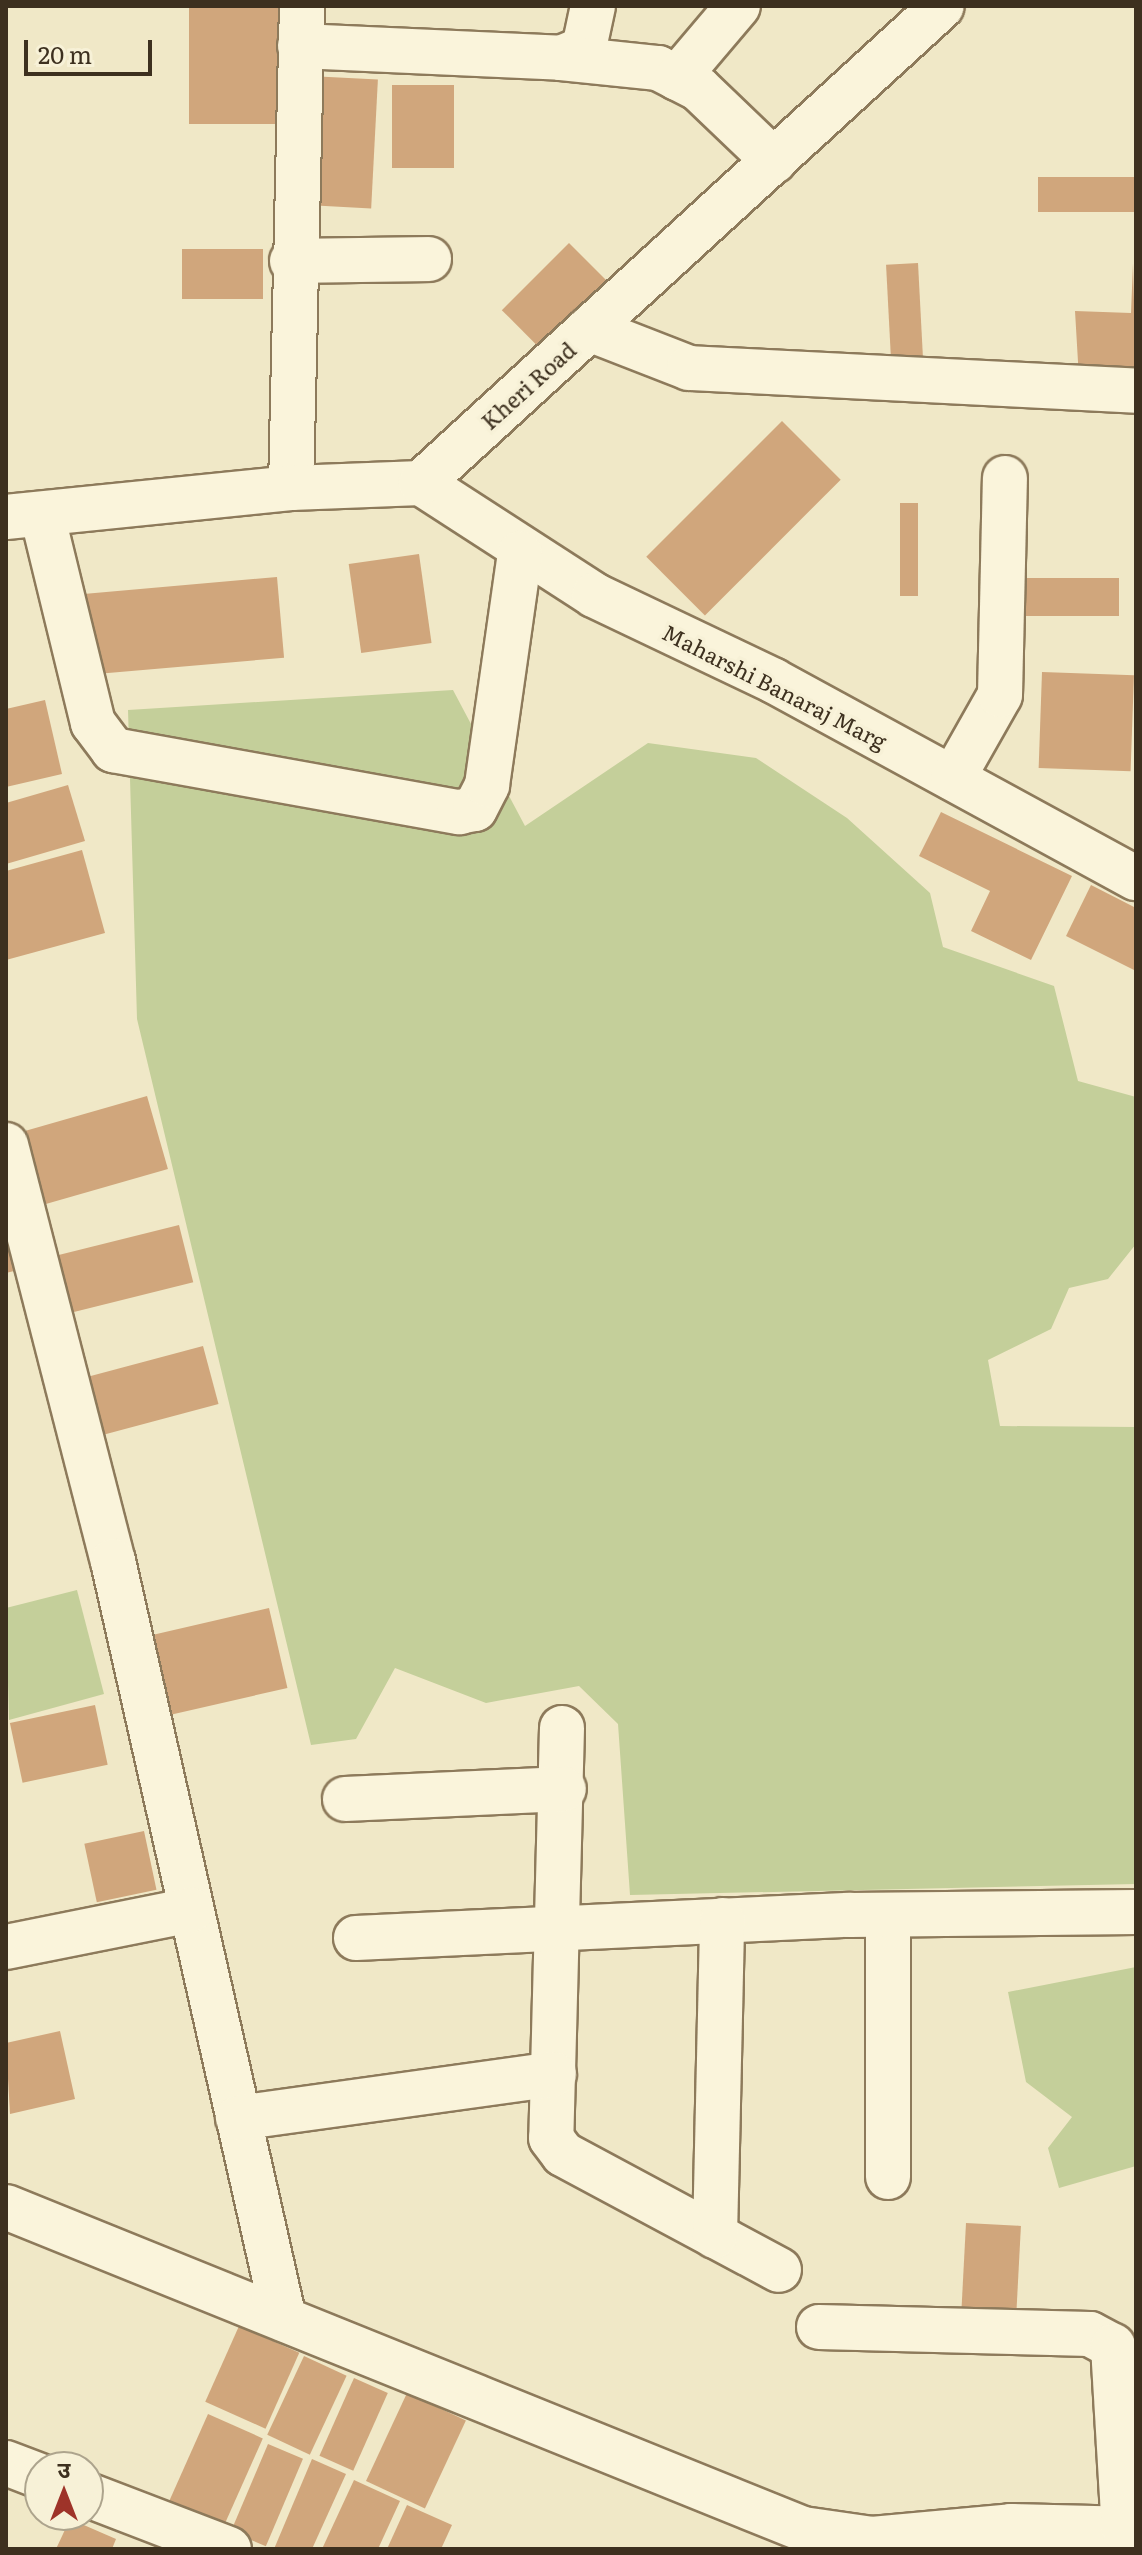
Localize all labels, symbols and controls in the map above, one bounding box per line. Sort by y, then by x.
scale bar [28,24,156,74]
text: 20 m [38,36,92,71]
street label: Kheri Road [475,336,581,434]
street label: Maharshi Banaraj Marg [659,618,891,754]
north arrow [24,2451,104,2531]
text: उ [58,2452,70,2485]

